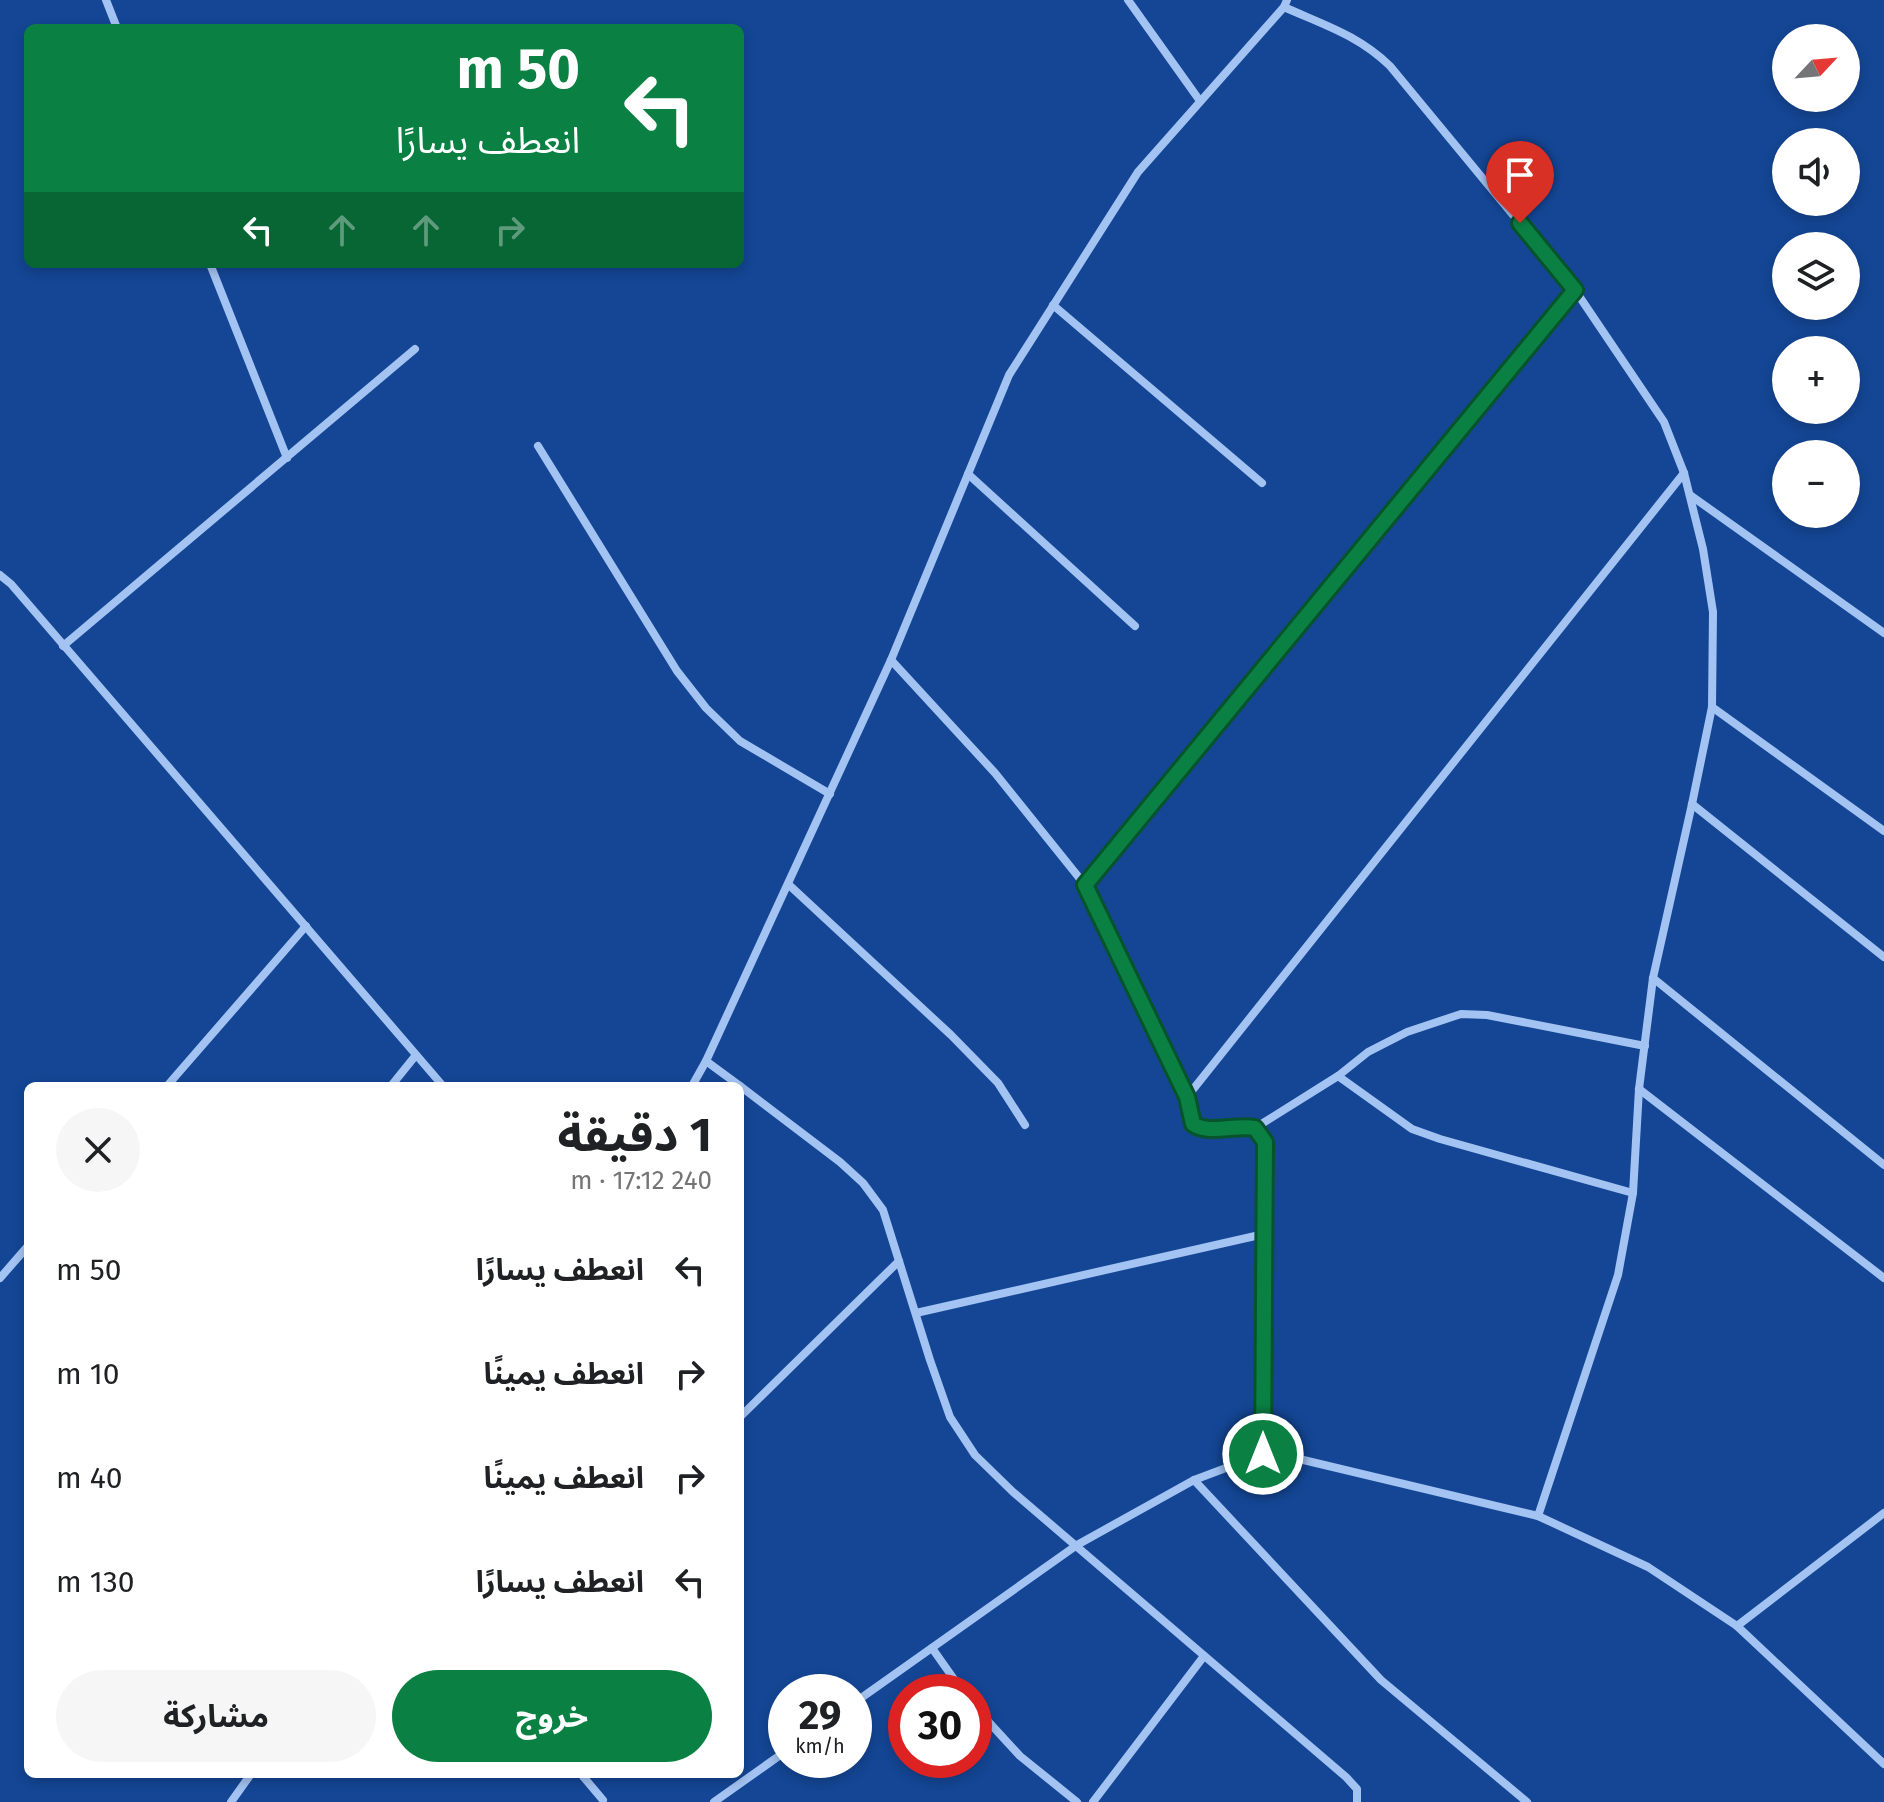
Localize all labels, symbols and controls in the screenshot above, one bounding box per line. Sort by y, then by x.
north arrow [1772,24,1860,112]
map controls [1772,24,1860,528]
text: 50 m [457,36,580,103]
icon: left [608,56,712,160]
text: انعطف يسارًا [396,119,580,163]
button: sound [1772,128,1860,216]
pin [1486,141,1554,223]
icon: arrive [1498,153,1542,197]
icon: left [236,208,280,252]
icon: ahead [320,208,364,252]
icon: ahead [404,208,448,252]
icon: right [488,208,532,252]
button: layers [1772,232,1860,320]
button: + [1772,336,1860,424]
button: − [1772,440,1860,528]
text: 1 دقيقة [558,1106,712,1164]
button: close [56,1108,140,1192]
text: 240 m · 17:12 [570,1165,712,1196]
icon: left [668,1248,712,1292]
text: 50 m [56,1252,121,1288]
text: انعطف يسارًا [476,1252,644,1288]
icon: right [668,1352,712,1396]
text: 10 m [56,1356,119,1392]
text: انعطف يمينًا [484,1356,644,1392]
position arrow [1221,1412,1305,1496]
icon: right [668,1456,712,1500]
text: 40 m [56,1460,122,1496]
text: انعطف يمينًا [484,1460,644,1496]
icon: left [668,1560,712,1604]
text: 130 m [56,1564,134,1600]
text: انعطف يسارًا [476,1564,644,1600]
button: مشاركة [56,1670,376,1762]
button: خروج [392,1670,712,1762]
speed limit sign: 30 [888,1674,992,1778]
text: 29 [799,1692,841,1740]
text: km/h [795,1734,845,1758]

